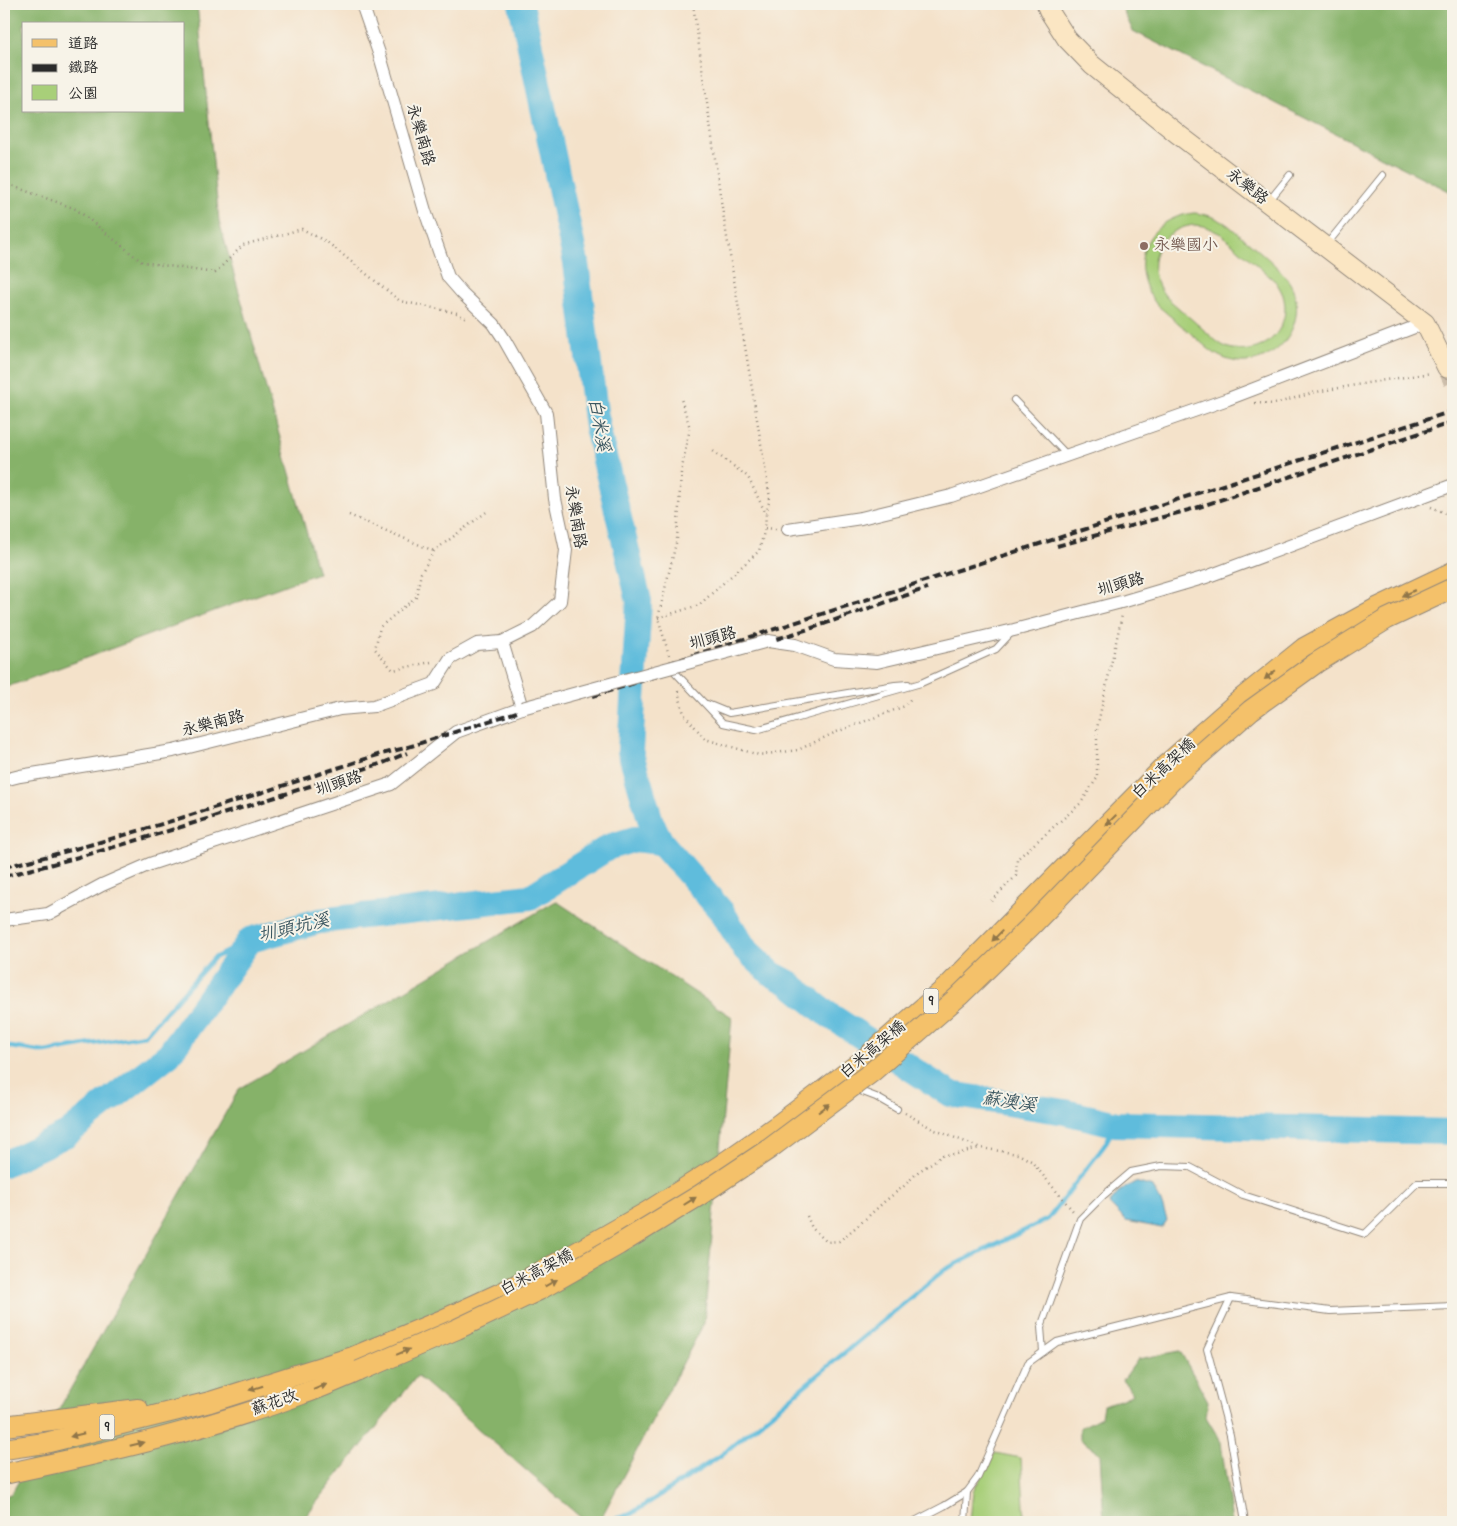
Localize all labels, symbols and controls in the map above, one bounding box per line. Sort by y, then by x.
legend [22,22,185,112]
text: 道路 [68,33,98,55]
text: 鐵路 [68,57,98,79]
text: 公園 [68,83,98,105]
street label: 永樂南路 [400,101,440,169]
street label: 永樂路 [1221,163,1273,211]
place label: 永樂國小 [1154,234,1218,258]
marker: 永樂國小 [1138,240,1150,252]
water label: 白米溪 [581,396,616,455]
street label: 永樂南路 [558,484,592,550]
street label: 圳頭路 [1095,567,1147,603]
one-way arrow [1402,589,1416,597]
street label: 圳頭路 [687,621,739,657]
one-way arrow [1264,670,1277,681]
street label: 永樂南路 [179,705,247,743]
street label: 白米高架橋 [1127,733,1201,805]
street label: 圳頭路 [312,765,366,803]
one-way arrow [1105,814,1117,826]
water label: 圳頭坑溪 [256,908,333,950]
one-way arrow [991,929,1003,941]
road number: 9 [924,988,938,1014]
street label: 白米高架橋 [835,1015,911,1085]
water label: 蘇澳溪 [980,1086,1039,1120]
one-way arrow [817,1103,830,1114]
one-way arrow [684,1196,697,1205]
street label: 白米高架橋 [496,1244,578,1302]
one-way arrow [544,1279,557,1288]
one-way arrow [396,1348,411,1356]
one-way arrow [313,1383,327,1391]
street label: 蘇花改 [248,1384,302,1422]
one-way arrow [249,1384,264,1392]
road number: 9 [100,1414,114,1440]
one-way arrow [70,1431,85,1439]
one-way arrow [129,1440,144,1448]

